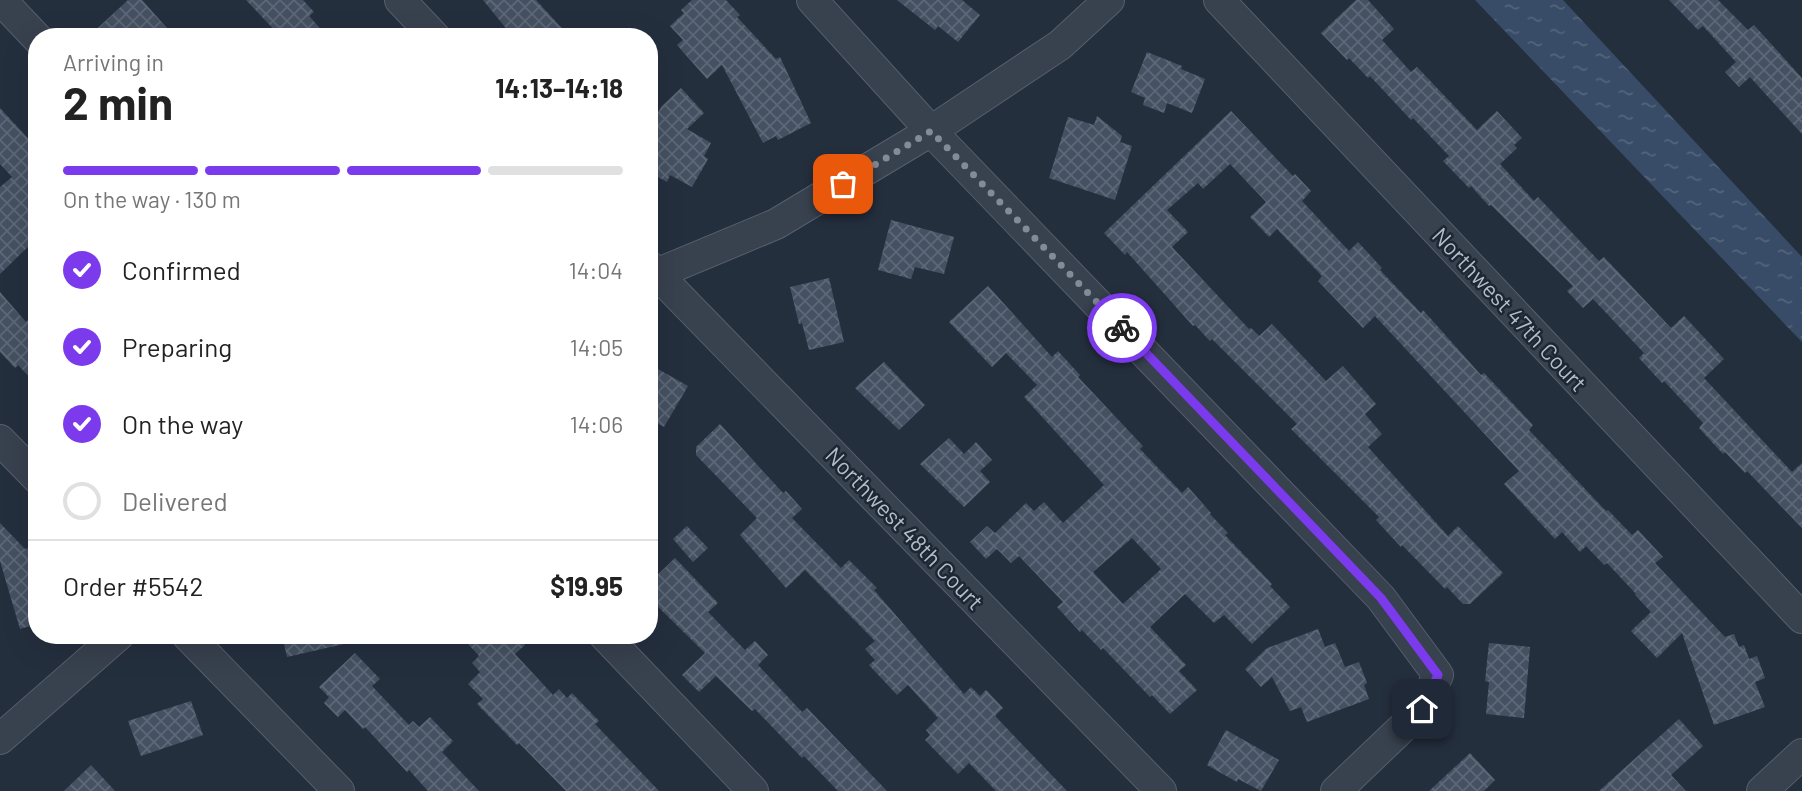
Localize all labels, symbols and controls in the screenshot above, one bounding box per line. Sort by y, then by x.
text: Arriving in [63,48,164,76]
text: 14:13–14:18 [495,72,623,103]
text: 2 min [63,74,173,129]
pin [813,154,873,214]
icon: bag [824,165,862,203]
text: On the way · 130 m [63,185,241,213]
street label: Northwest 47th Court [1427,221,1593,397]
icon: check [63,251,101,289]
text: Confirmed [122,254,241,285]
text: 14:04 [569,256,623,284]
courier [1087,293,1157,363]
icon: bike [1103,309,1141,347]
icon: check [63,328,101,366]
text: Preparing [122,331,232,362]
text: 14:05 [570,333,623,361]
icon: check [63,405,101,443]
text: On the way [122,408,243,439]
text: 14:06 [570,410,623,438]
street label: Northwest 48th Court [820,441,990,615]
text: Delivered [122,485,228,516]
text: Order #5542 [63,570,203,601]
text: $19.95 [550,570,623,601]
pin [1392,679,1452,739]
icon: home [1403,690,1441,728]

